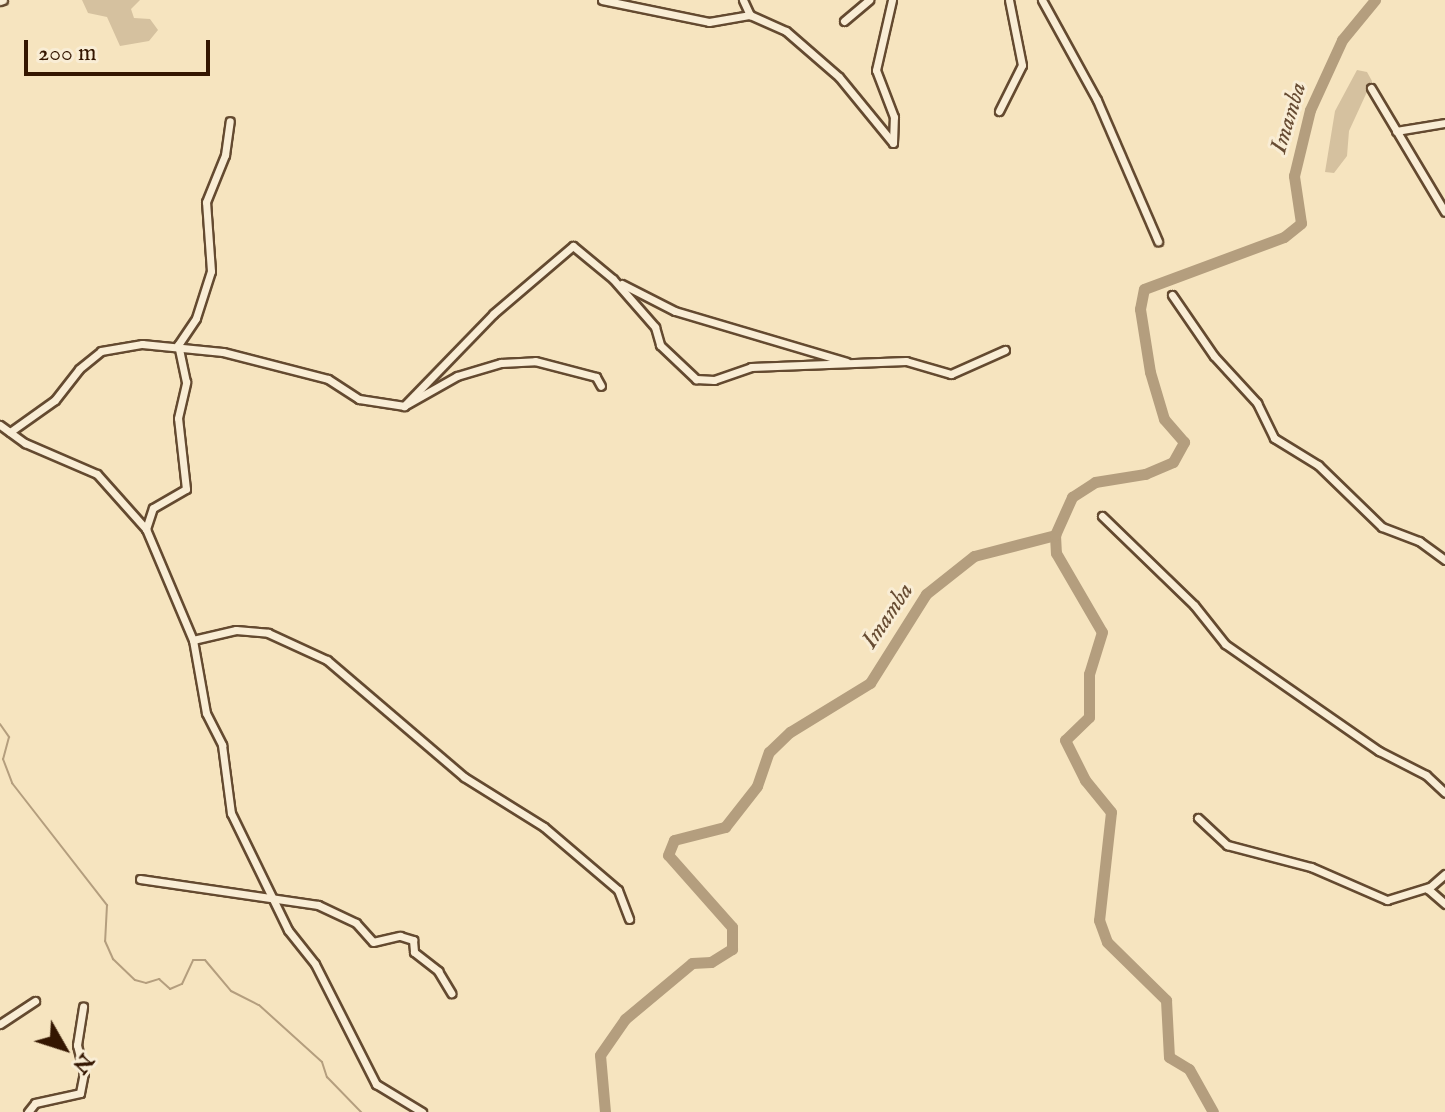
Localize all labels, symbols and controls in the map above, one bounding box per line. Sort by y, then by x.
scale bar [28,24,214,74]
text: 200 m [38,38,97,69]
water label: Imamba [1265,79,1313,157]
water label: Imamba [856,578,920,654]
north arrow [24,1008,104,1088]
text: N [66,1047,100,1079]

